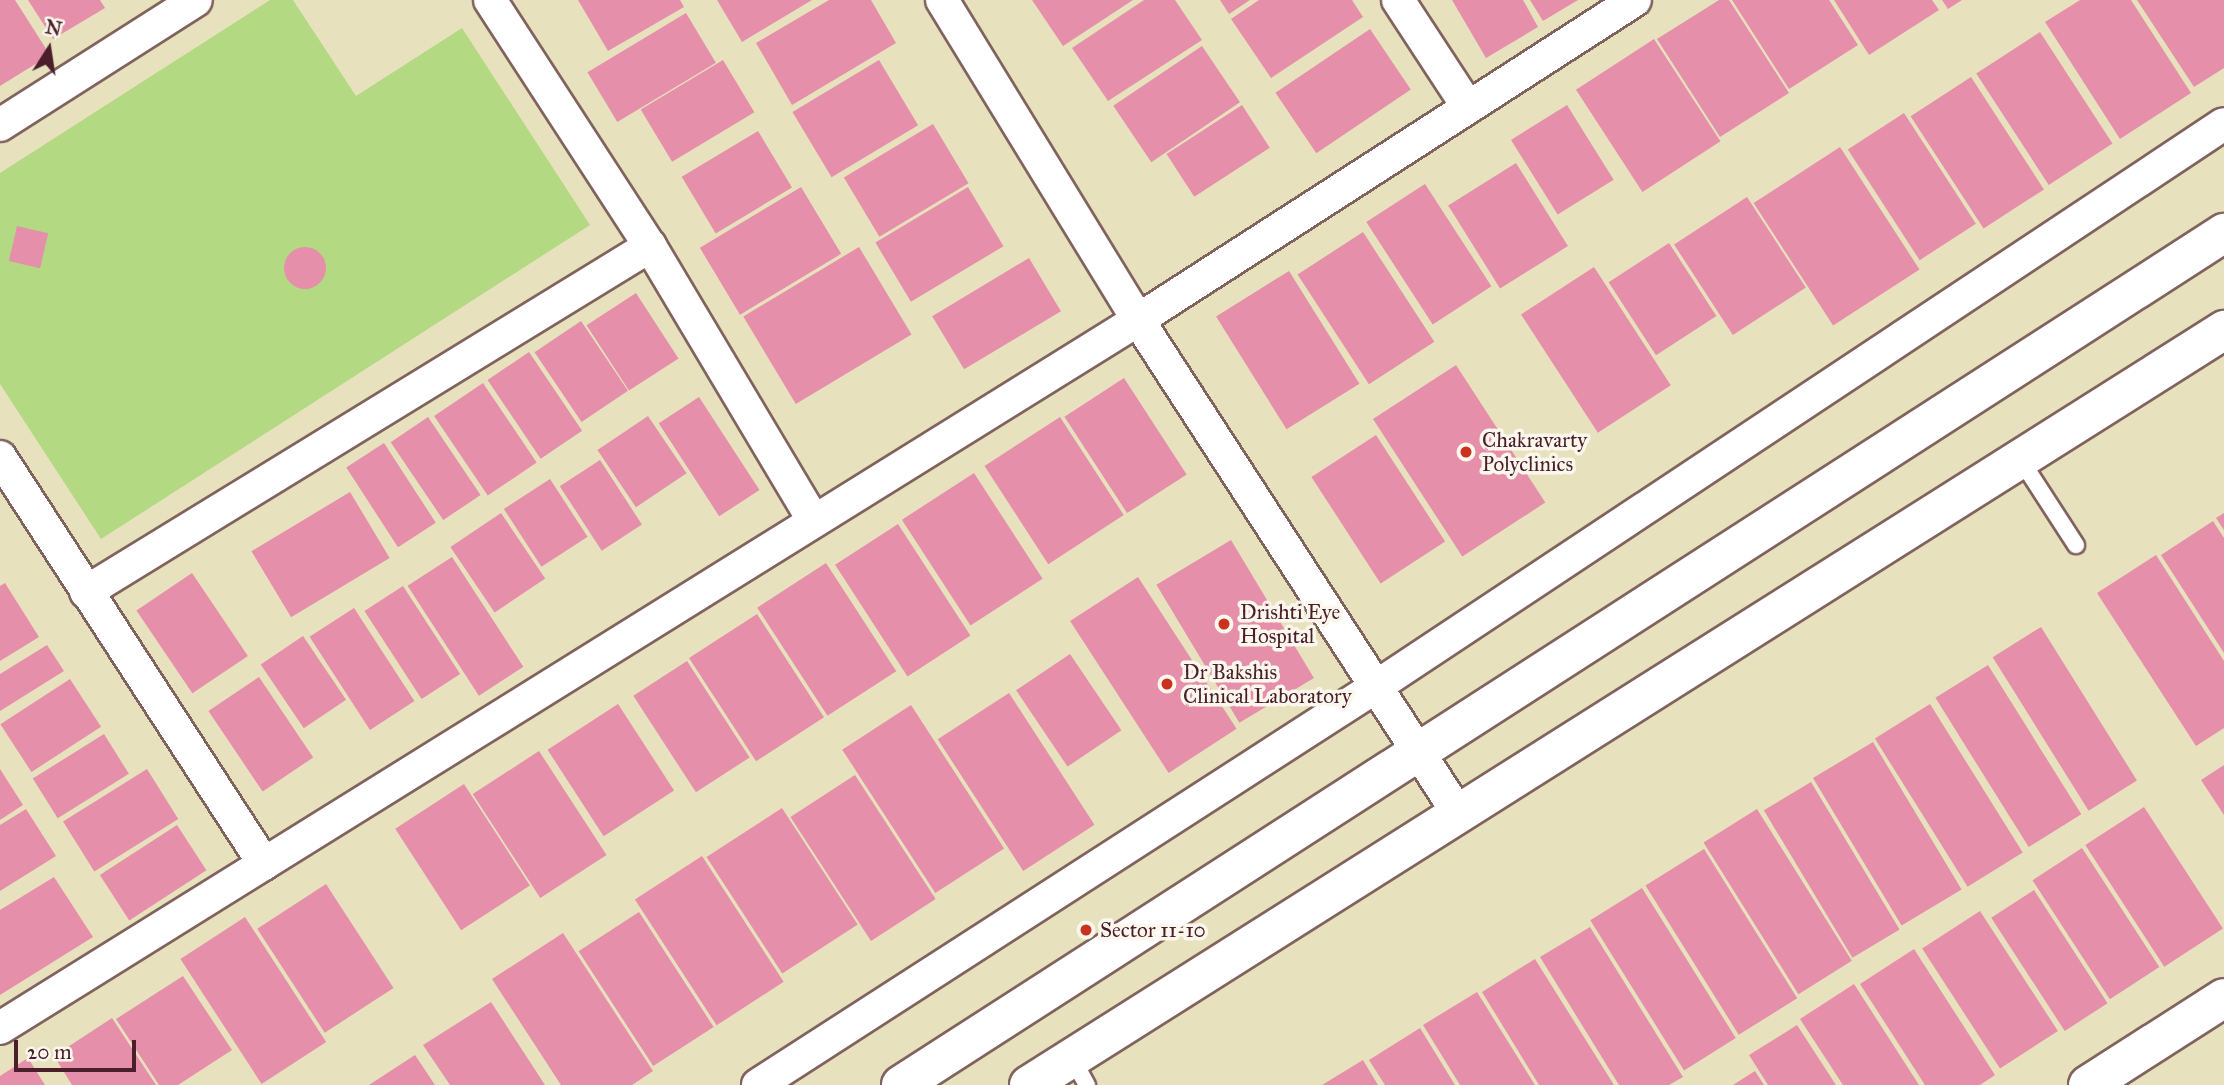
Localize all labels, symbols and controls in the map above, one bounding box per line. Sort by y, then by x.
north arrow [14,14,84,84]
text: N [43,15,64,41]
place label: Chakravarty Polyclinics [1482,427,1587,477]
marker: Chakravarty Polyclinics [1456,442,1476,462]
place label: Drishti Eye Hospital [1240,599,1340,649]
marker: Drishti Eye Hospital [1214,614,1234,634]
place label: Dr Bakshis Clinical Laboratory [1183,659,1352,709]
marker: Dr Bakshis Clinical Laboratory [1157,674,1177,694]
place label: Sector 11-10 [1100,917,1206,943]
marker: Sector 11-10 [1078,922,1094,938]
scale bar [18,1026,140,1070]
text: 20 m [27,1039,72,1065]

